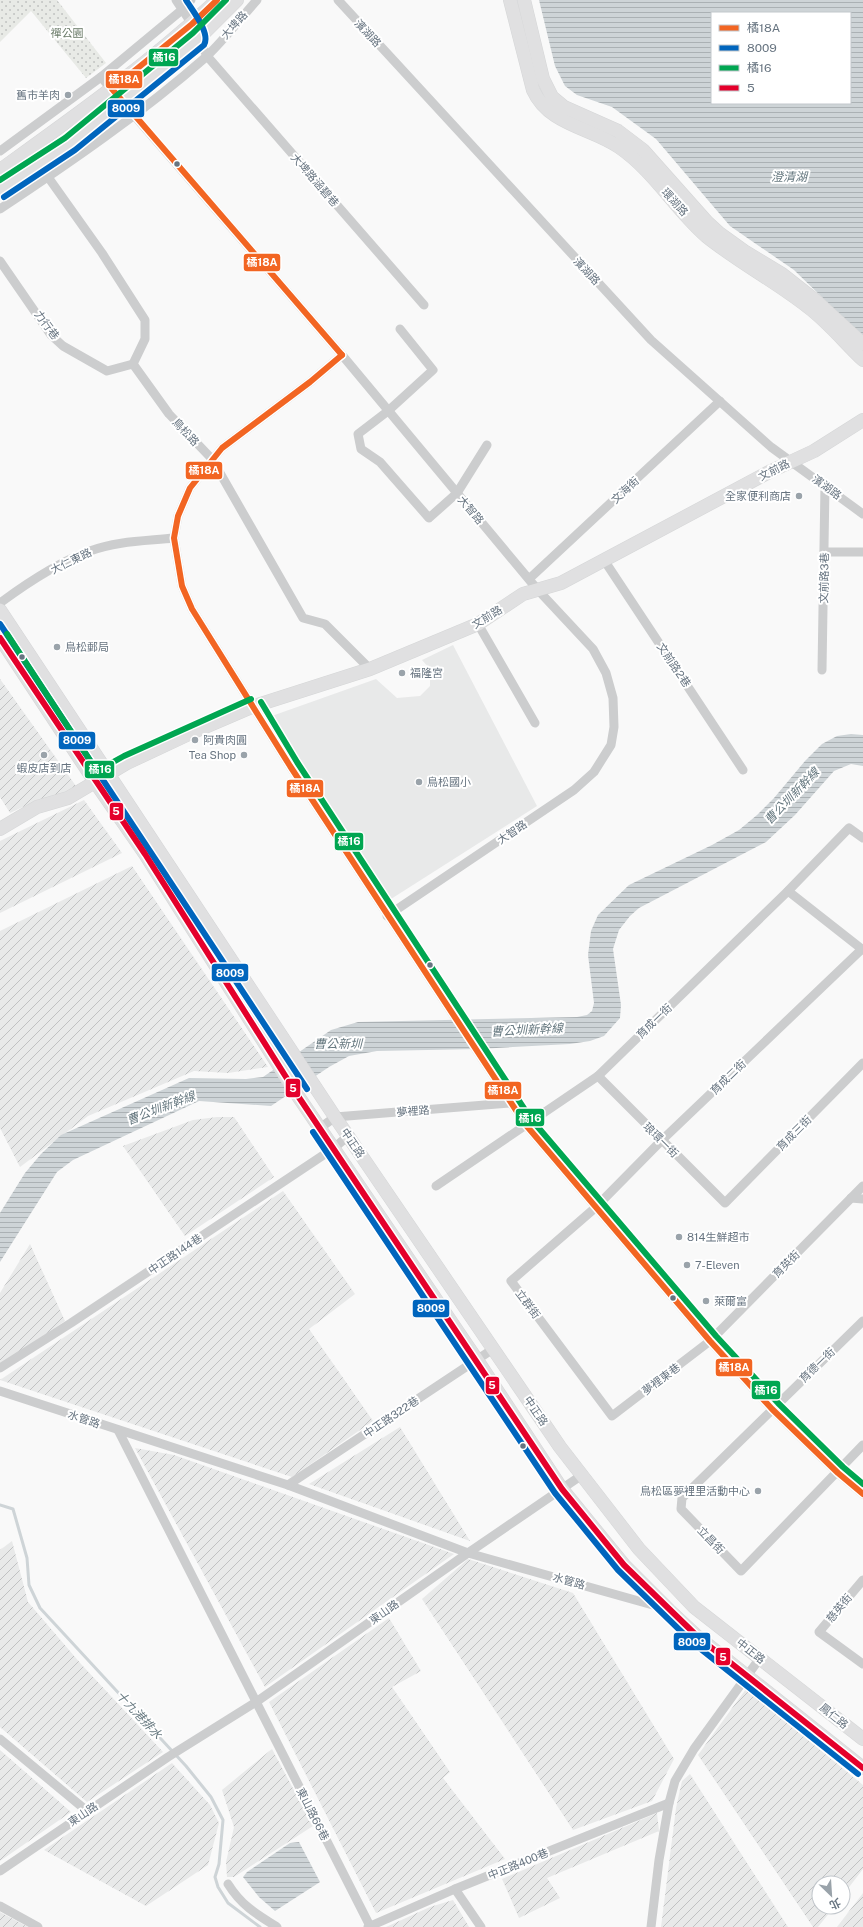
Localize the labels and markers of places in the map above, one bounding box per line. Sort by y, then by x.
place label: 舊市羊肉 [16,89,60,101]
marker: 舊市羊肉 [63,90,73,100]
unlabelled marker [172,159,182,169]
place label: 全家便利商店 [725,490,791,502]
marker: 全家便利商店 [794,491,804,501]
place label: 鳥松郵局 [65,641,109,653]
marker: 鳥松郵局 [52,642,62,652]
unlabelled marker [17,652,27,662]
place label: 福隆宮 [410,667,443,679]
marker: 福隆宮 [397,668,407,678]
place label: 阿貴肉圓 [203,734,247,746]
marker: 阿貴肉圓 [190,735,200,745]
place label: Tea Shop [189,749,236,761]
marker: 蝦皮店到店 [39,750,49,760]
marker: Tea Shop [239,750,249,760]
place label: 蝦皮店到店 [17,762,72,774]
place label: 鳥松國小 [427,776,471,788]
marker: 鳥松國小 [414,777,424,787]
unlabelled marker [425,960,435,970]
place label: 814生鮮超市 [687,1231,750,1243]
marker: 814生鮮超市 [674,1232,684,1242]
place label: 7-Eleven [695,1259,740,1271]
marker: 7-Eleven [682,1260,692,1270]
unlabelled marker [668,1293,678,1303]
place label: 萊爾富 [714,1295,747,1307]
marker: 萊爾富 [701,1296,711,1306]
unlabelled marker [518,1441,528,1451]
place label: 鳥松區夢裡里活動中心 [640,1485,750,1497]
marker: 鳥松區夢裡里活動中心 [753,1486,763,1496]

